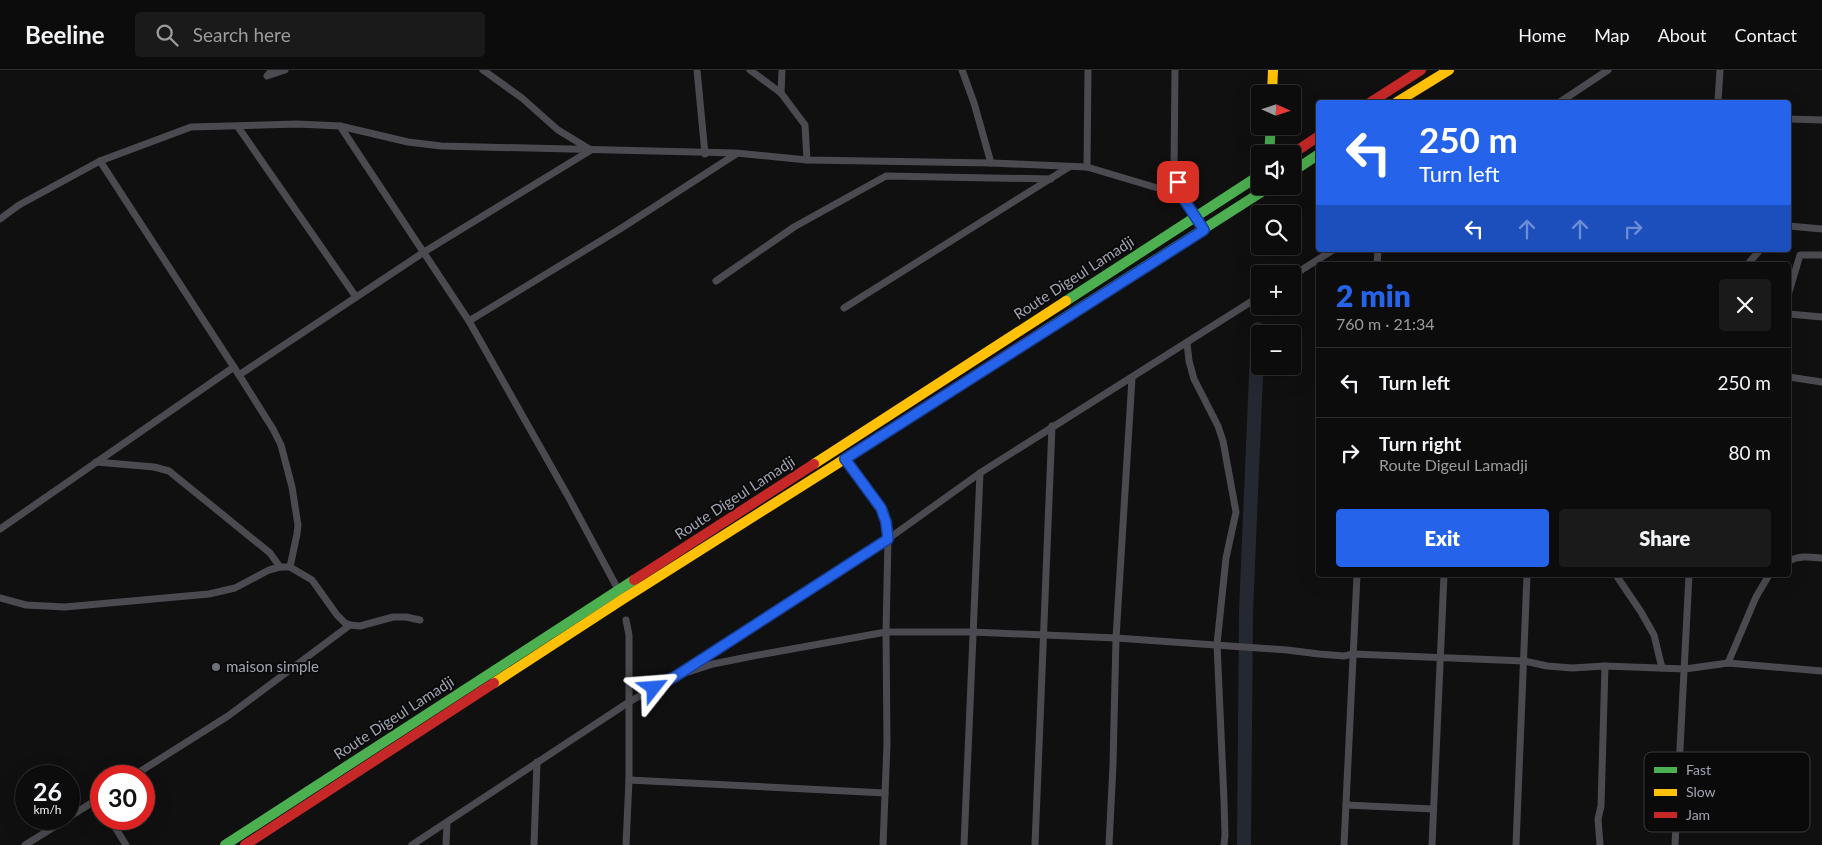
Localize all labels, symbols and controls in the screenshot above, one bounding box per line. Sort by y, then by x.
search box [135,12,485,57]
text: Beeline [25,20,105,49]
icon: search [153,21,181,49]
text: Search here [193,23,291,46]
text: Home [1518,24,1566,46]
text: Map [1594,24,1630,46]
text: About [1658,24,1707,46]
text: Contact [1735,24,1797,46]
north arrow [1251,85,1301,135]
map controls [1251,85,1301,375]
text: 250 m [1419,118,1518,160]
icon: left [1336,120,1401,185]
button: sound [1251,145,1301,195]
text: Turn left [1419,160,1500,187]
pin [1157,161,1199,203]
icon: arrive [1164,168,1192,196]
button: search [1251,205,1301,255]
icon: left [1460,215,1488,243]
icon: ahead [1513,215,1541,243]
icon: ahead [1566,215,1594,243]
icon: right [1619,215,1647,243]
street label: Route Digeul Lamadji [1010,232,1137,323]
button: + [1251,265,1301,315]
text: 2 min [1336,277,1411,313]
button: close [1719,279,1771,331]
text: 760 m · 21:34 [1336,314,1435,333]
button: − [1251,325,1301,375]
icon: left [1336,369,1364,397]
text: Turn left [1379,371,1450,394]
text: 250 m [1717,371,1771,394]
text: Turn right [1379,432,1461,455]
icon: right [1336,439,1364,467]
text: 80 m [1728,441,1771,464]
street label: Route Digeul Lamadji [671,452,798,543]
text: Route Digeul Lamadji [1379,455,1528,474]
button: Exit [1336,509,1549,567]
button: Share [1559,509,1771,567]
place label: maison simple [226,657,319,675]
marker: maison simple [210,661,222,673]
position arrow [627,661,679,713]
street label: Route Digeul Lamadji [330,672,457,763]
legend [1644,752,1810,832]
text: Fast [1686,761,1711,778]
speed limit sign: 30 [90,765,155,830]
text: 26 [33,776,62,806]
text: Slow [1686,783,1716,800]
text: km/h [33,802,62,817]
text: Jam [1686,806,1710,823]

